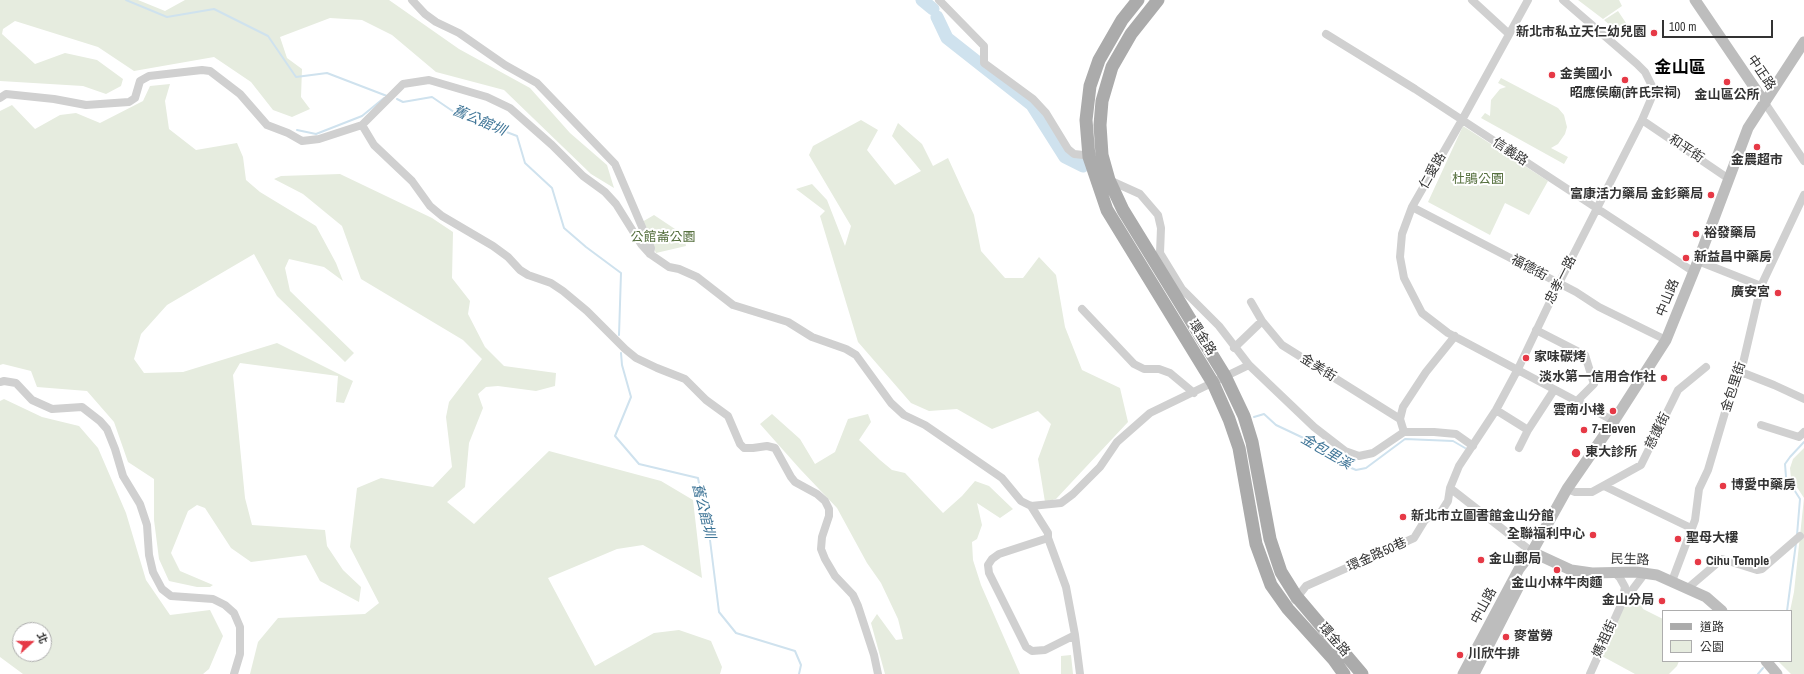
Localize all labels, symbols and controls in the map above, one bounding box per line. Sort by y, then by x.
scale bar [1664,12,1775,38]
text: 100 m [1669,19,1696,35]
place label: 新北市私立天仁幼兒園 [1516,25,1646,41]
marker: 新北市私立天仁幼兒園 [1649,28,1659,38]
street label: 中正路 [1744,52,1778,94]
district label: 金山區 [1655,58,1705,78]
place label: 金美國小 [1560,67,1612,83]
marker: 金美國小 [1547,70,1557,80]
marker: 昭應侯廟(許氏宗祠) [1620,75,1630,85]
marker: 金山區公所 [1722,77,1732,87]
place label: 昭應侯廟(許氏宗祠) [1569,86,1681,102]
place label: 金山區公所 [1695,88,1759,104]
water label: 舊公館圳 [450,102,508,140]
street label: 和平街 [1665,132,1707,166]
street label: 信義路 [1489,135,1531,169]
marker: 金農超市 [1752,142,1762,152]
street label: 仁愛路 [1416,150,1450,192]
place label: 金農超市 [1731,153,1783,169]
park label: 杜鵑公園 [1452,172,1504,188]
place label: 富康活力藥局 金釤藥局 [1570,187,1703,203]
marker: 富康活力藥局 金釤藥局 [1706,190,1716,200]
place label: 裕發藥局 [1704,226,1756,242]
marker: 裕發藥局 [1691,229,1701,239]
park label: 公館崙公園 [631,230,695,246]
place label: 新益昌中藥房 [1694,250,1772,266]
street label: 福德街 [1508,252,1550,284]
street label: 忠孝一路 [1542,253,1580,307]
marker: 新益昌中藥房 [1681,253,1691,263]
street label: 中山路 [1653,277,1683,319]
place label: 廣安宮 [1731,285,1770,301]
marker: 廣安宮 [1773,288,1783,298]
street label: 環金路 [1185,317,1219,359]
place label: 家味碳烤 [1534,350,1586,366]
street label: 金美街 [1297,351,1339,385]
marker: 家味碳烤 [1521,353,1531,363]
street label: 金包里街 [1719,360,1749,414]
place label: 淡水第一信用合作社 [1539,370,1656,386]
marker: 淡水第一信用合作社 [1659,373,1669,383]
place label: 雲南小棧 [1553,403,1605,419]
marker: 雲南小棧 [1608,406,1618,416]
street label: 慈護街 [1642,410,1674,452]
place label: 7-Eleven [1592,422,1636,438]
marker: 7-Eleven [1579,425,1589,435]
water label: 金包里溪 [1298,431,1354,473]
place label: 東大診所 [1585,445,1637,461]
marker: 東大診所 [1570,447,1582,459]
place label: 博愛中藥房 [1731,478,1796,494]
marker: 博愛中藥房 [1718,481,1728,491]
water label: 舊公館圳 [688,482,718,540]
place label: 新北市立圖書館金山分館 [1411,509,1554,525]
marker: 新北市立圖書館金山分館 [1398,512,1408,522]
place label: 全聯福利中心 [1507,527,1585,543]
marker: 全聯福利中心 [1588,530,1598,540]
place label: 聖母大樓 [1686,531,1738,547]
marker: 聖母大樓 [1673,534,1683,544]
street label: 環金路50巷 [1345,535,1409,575]
place label: 金山郵局 [1489,552,1541,568]
street label: 民生路 [1610,552,1650,568]
place label: Cihu Temple [1706,554,1769,570]
marker: 金山郵局 [1476,555,1486,565]
marker: Cihu Temple [1693,557,1703,567]
marker: 金山小林牛肉麵 [1552,565,1562,575]
place label: 金山小林牛肉麵 [1512,576,1602,592]
street label: 中山路 [1468,585,1500,627]
place label: 金山分局 [1602,593,1654,609]
marker: 金山分局 [1657,596,1667,606]
legend [1662,610,1792,662]
street label: 媽祖街 [1590,618,1620,660]
text: 道路 [1700,619,1724,635]
street label: 環金路 [1315,620,1353,660]
north arrow [12,622,52,662]
place label: 麥當勞 [1514,629,1553,645]
text: 北 [34,630,51,646]
marker: 麥當勞 [1501,632,1511,642]
text: 公園 [1700,639,1724,655]
place label: 川欣牛排 [1468,647,1520,663]
marker: 川欣牛排 [1455,650,1465,660]

